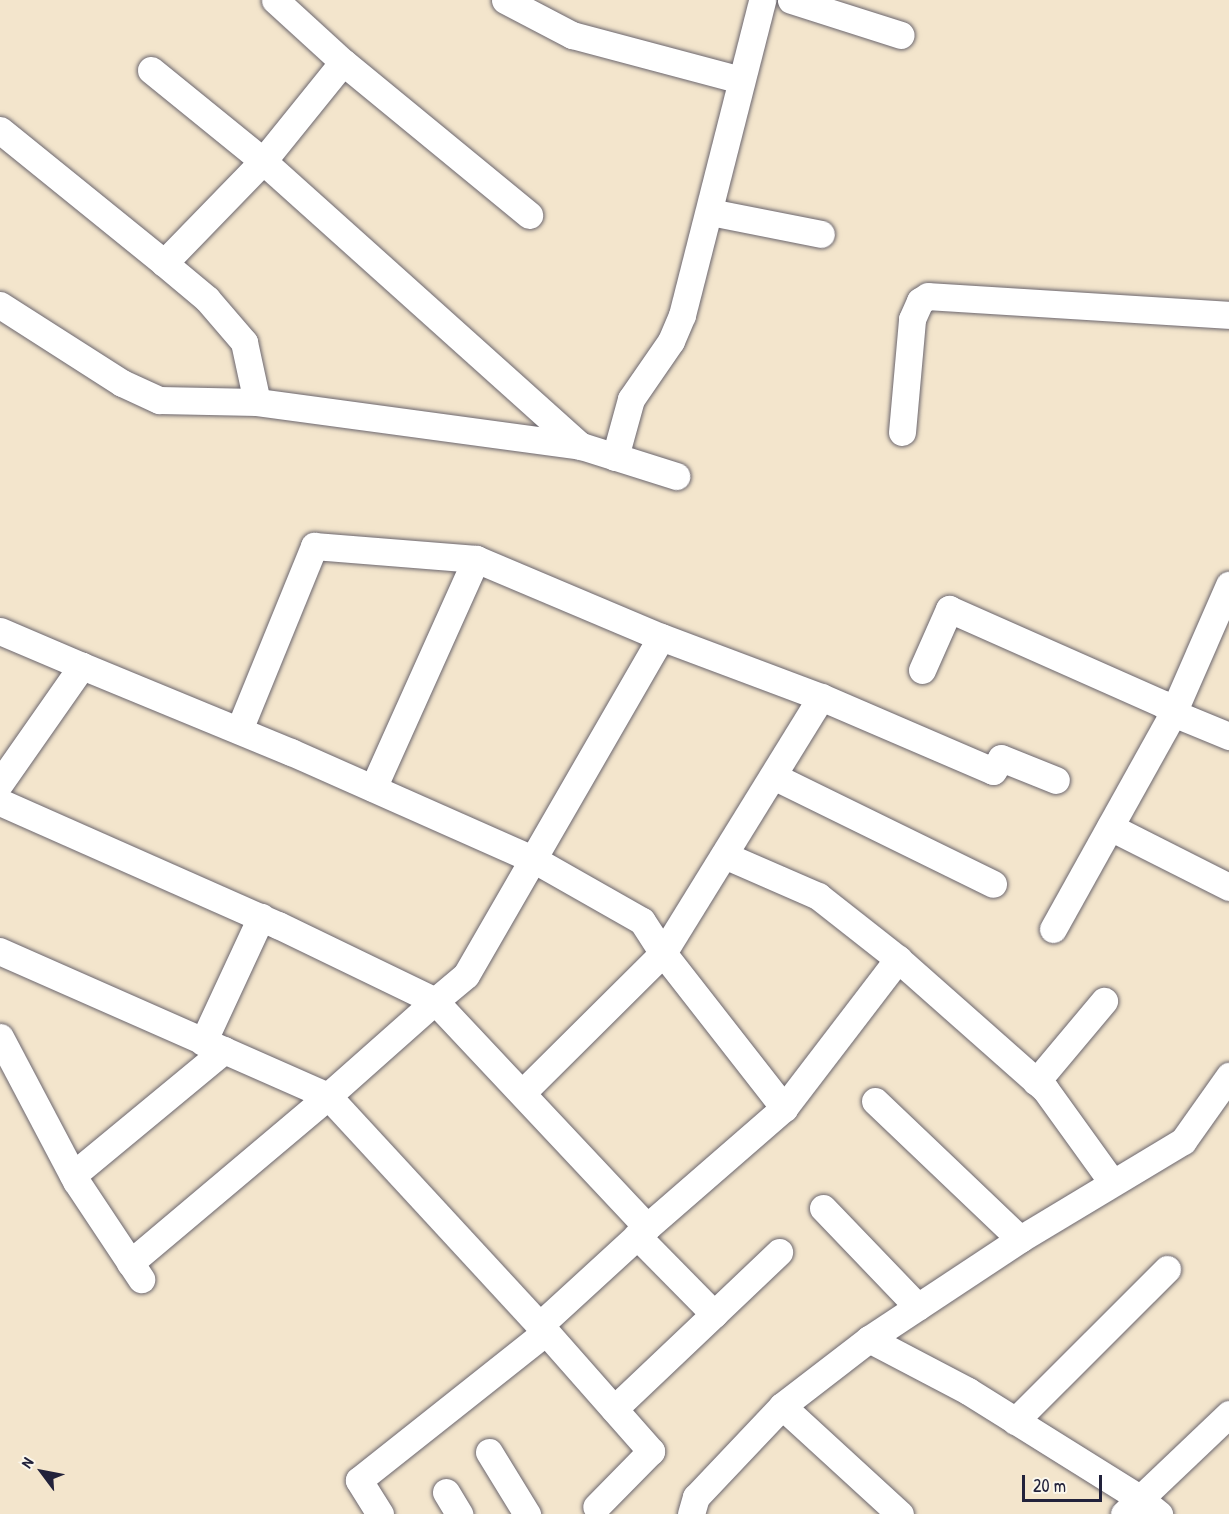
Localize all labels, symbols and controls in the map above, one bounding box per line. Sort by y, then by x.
north arrow [12,1442,72,1502]
text: N [15,1453,38,1472]
scale bar [1025,1463,1104,1501]
text: 20 m [1033,1473,1066,1498]

